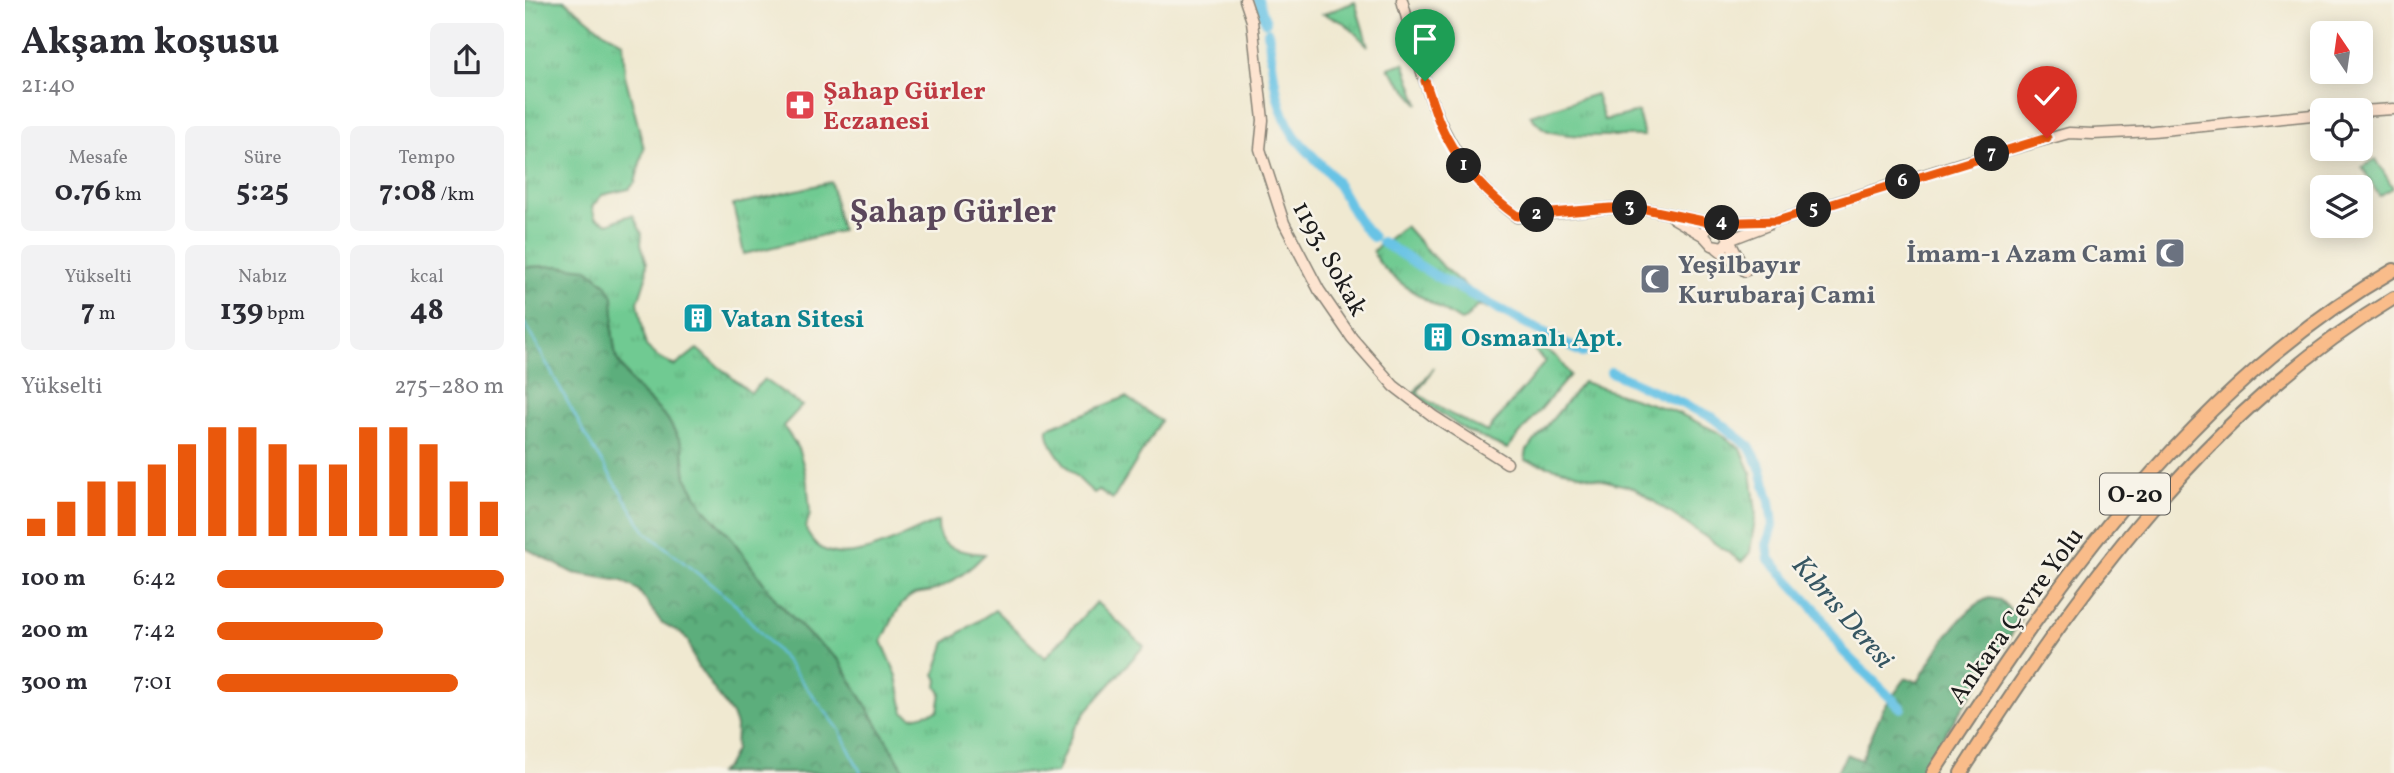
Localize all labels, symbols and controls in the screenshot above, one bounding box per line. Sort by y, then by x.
pin [1395,9,1455,81]
text: Akşam koşusu [21,17,279,70]
icon: arrive [1406,20,1444,58]
north arrow [2310,21,2373,84]
map controls [2310,21,2373,238]
button: share [430,23,504,97]
pin [2017,66,2077,138]
text: 21:40 [21,70,75,102]
place label: Şahap Gürler Eczanesi [823,74,986,140]
icon: check [2028,77,2066,115]
pharmacy icon: Şahap Gürler Eczanesi [783,88,817,122]
button: locate [2310,98,2373,161]
pin: 7 [1975,136,2009,172]
text: 7 [1987,140,1996,166]
text: Mesafe [68,145,128,171]
text: Süre [243,145,282,171]
text: Tempo [399,145,455,171]
pin: 1 [1447,148,1481,184]
text: 1 [1460,152,1467,178]
pin: 6 [1885,164,1921,200]
text: 6 [1897,168,1908,194]
text: 0.76 [54,171,111,213]
text: 5:25 [236,171,289,213]
text: 7:08 [379,171,437,213]
button: layers [2310,175,2373,238]
text: km [111,182,142,208]
text: /km [437,182,475,208]
pin: 3 [1613,190,1647,226]
district label: Şahap Gürler [850,191,1057,237]
pin: 5 [1797,192,1831,228]
text: 3 [1625,194,1634,220]
street label: 1193. Sokak [1283,195,1376,323]
text: 5 [1809,196,1818,222]
pin: 2 [1520,198,1555,232]
text: 2 [1532,201,1541,227]
pin: 4 [1705,206,1739,241]
text: 4 [1716,209,1727,235]
mosque icon: İmam-ı Azam Cami [2153,236,2187,270]
place label: İmam-ı Azam Cami [1906,237,2147,273]
place label: Yeşilbayır Kurubaraj Cami [1678,248,1876,314]
mosque icon: Yeşilbayır Kurubaraj Cami [1638,262,1672,296]
text: Yükselti [65,264,132,290]
text: Nabız [238,264,287,290]
text: kcal [410,264,444,290]
text: 7 [81,290,95,332]
text: 139 [220,290,263,332]
text: 48 [410,290,444,332]
text: m [95,301,116,327]
text: bpm [263,301,305,327]
building icon: Vatan Sitesi [681,301,715,335]
place label: Vatan Sitesi [721,302,864,338]
building icon: Osmanlı Apt. [1421,320,1455,354]
place label: Osmanlı Apt. [1461,321,1623,357]
text: Yükselti [21,371,102,403]
text: 275–280 m [394,371,504,403]
road number: O-20 [2100,474,2170,514]
street label: Ankara Çevre Yolu [1940,520,2093,712]
water label: Kıbrıs Deresi [1782,548,1903,678]
text: 100 m [21,563,86,595]
text: 6:42 [133,563,176,595]
text: 200 m [21,615,88,647]
text: 7:42 [133,615,176,647]
text: 300 m [21,667,88,699]
text: 7:01 [133,667,172,699]

